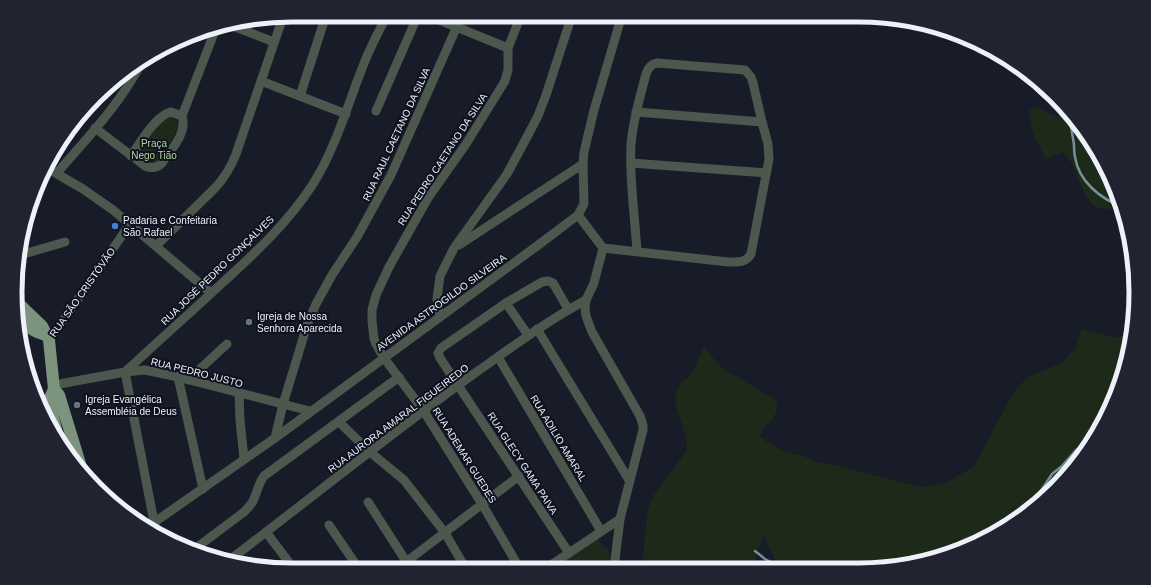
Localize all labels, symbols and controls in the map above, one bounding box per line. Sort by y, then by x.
street label: RUA RAUL CAETANO DA SILVA [361,66,432,203]
street label: RUA PEDRO CAETANO DA SILVA [396,91,489,227]
park label: Praça Nego Tião [131,138,177,161]
street label: RUA JOSÉ PEDRO GONÇALVES [158,213,276,327]
place label: Padaria e Confeitaria São Rafael [123,215,217,238]
marker: Padaria e Confeitaria São Rafael [110,221,120,231]
street label: RUA SÃO CRISTÓVÃO [47,245,117,339]
street label: AVENIDA ASTROGILDO SILVEIRA [374,251,508,353]
place label: Igreja de Nossa Senhora Aparecida [257,311,343,334]
marker: Igreja de Nossa Senhora Aparecida [244,317,254,327]
street label: RUA PEDRO JUSTO [150,356,244,389]
street label: RUA AURORA AMARAL FIGUEIREDO [326,362,471,475]
street label: RUA ADILIO AMARAL [528,393,589,484]
place label: Igreja Evangélica Assembléia de Deus [85,394,177,417]
marker: Igreja Evangélica Assembléia de Deus [72,400,82,410]
street label: RUA ADEMAR GUEDES [431,405,499,505]
street label: RUA GLECY GAMA PAIVA [485,410,560,517]

